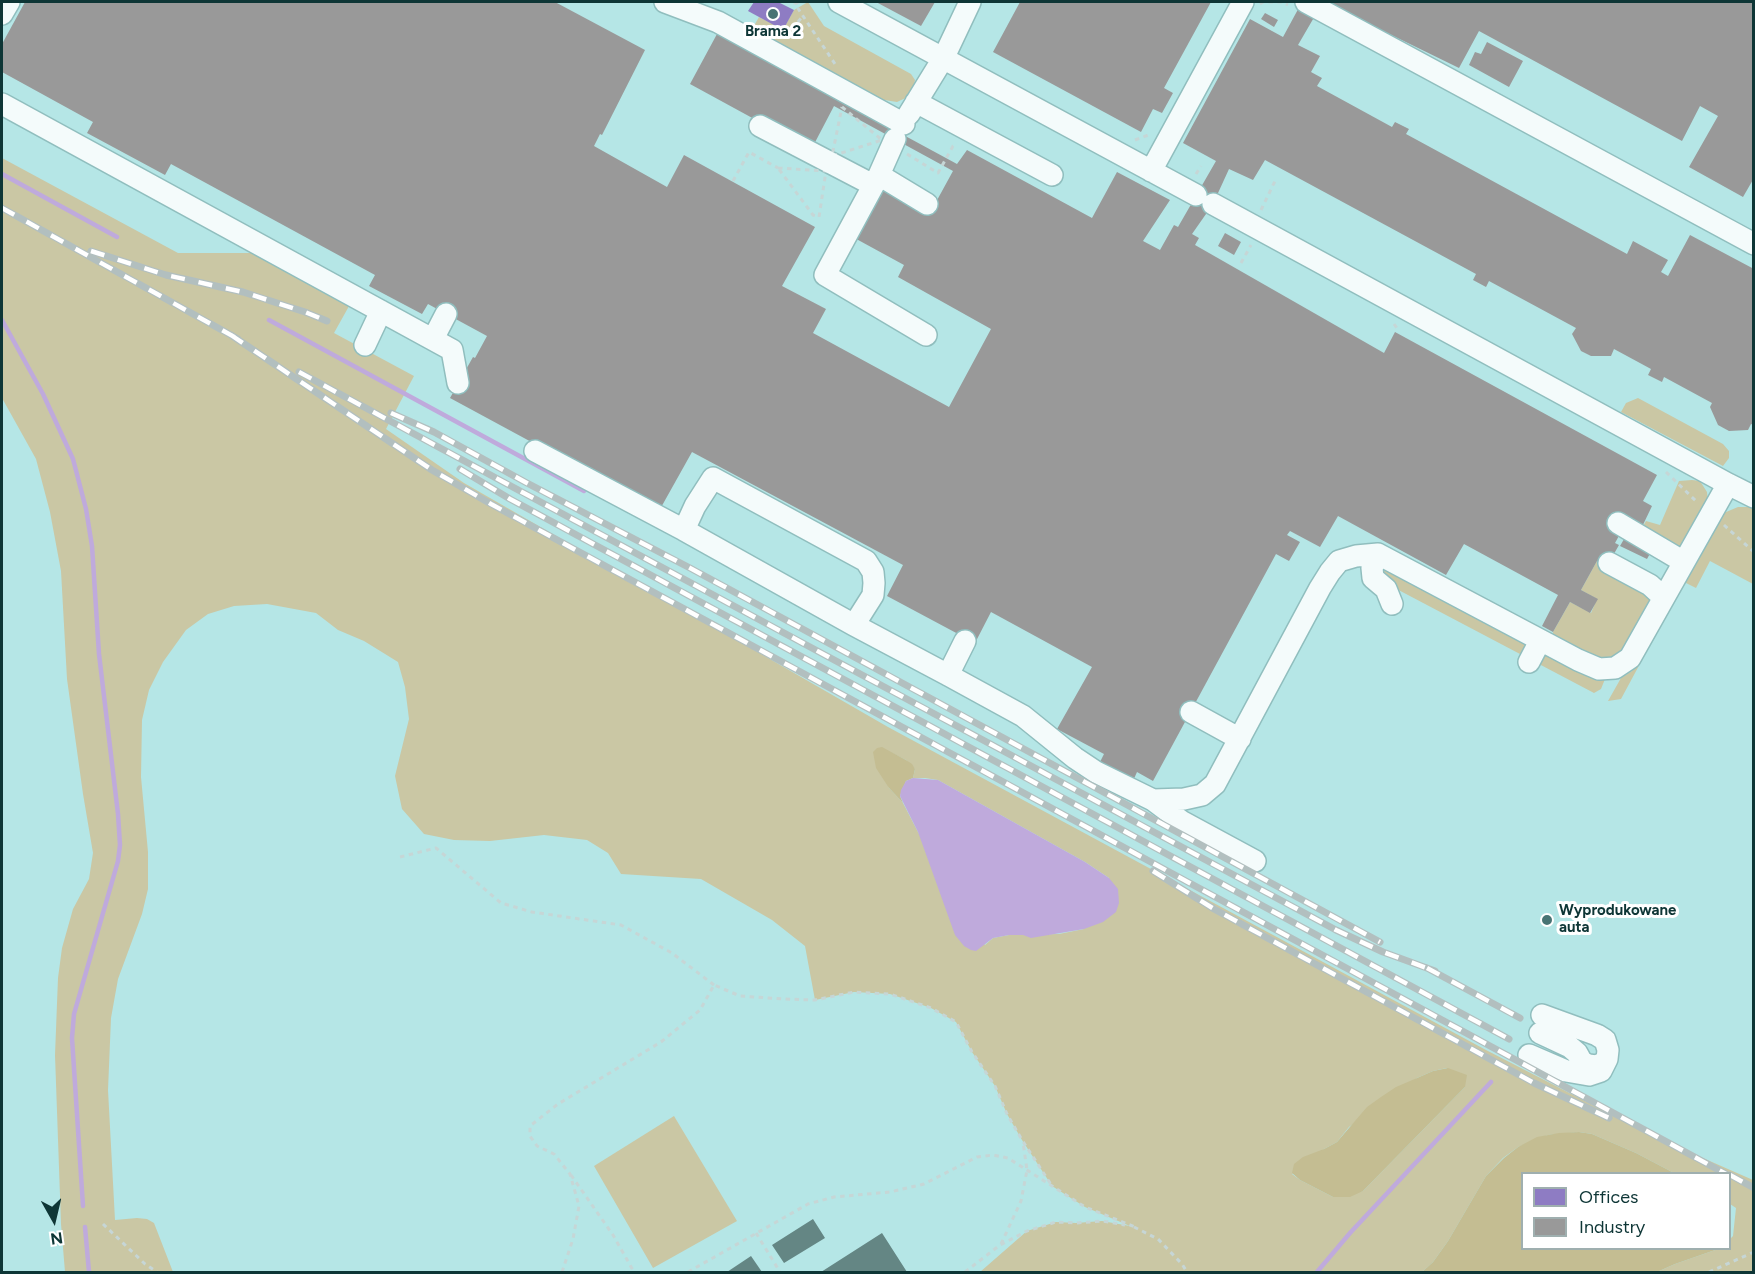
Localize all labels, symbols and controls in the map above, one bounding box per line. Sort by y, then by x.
marker: Brama 2 [766,7,780,21]
place label: Brama 2 [745,23,801,41]
place label: Wyprodukowane auta [1559,902,1676,937]
marker: Wyprodukowane auta [1540,913,1554,927]
legend [1521,1172,1731,1250]
text: Offices [1579,1186,1638,1208]
north arrow [24,1190,84,1250]
text: Industry [1579,1216,1645,1238]
text: N [49,1228,64,1249]

